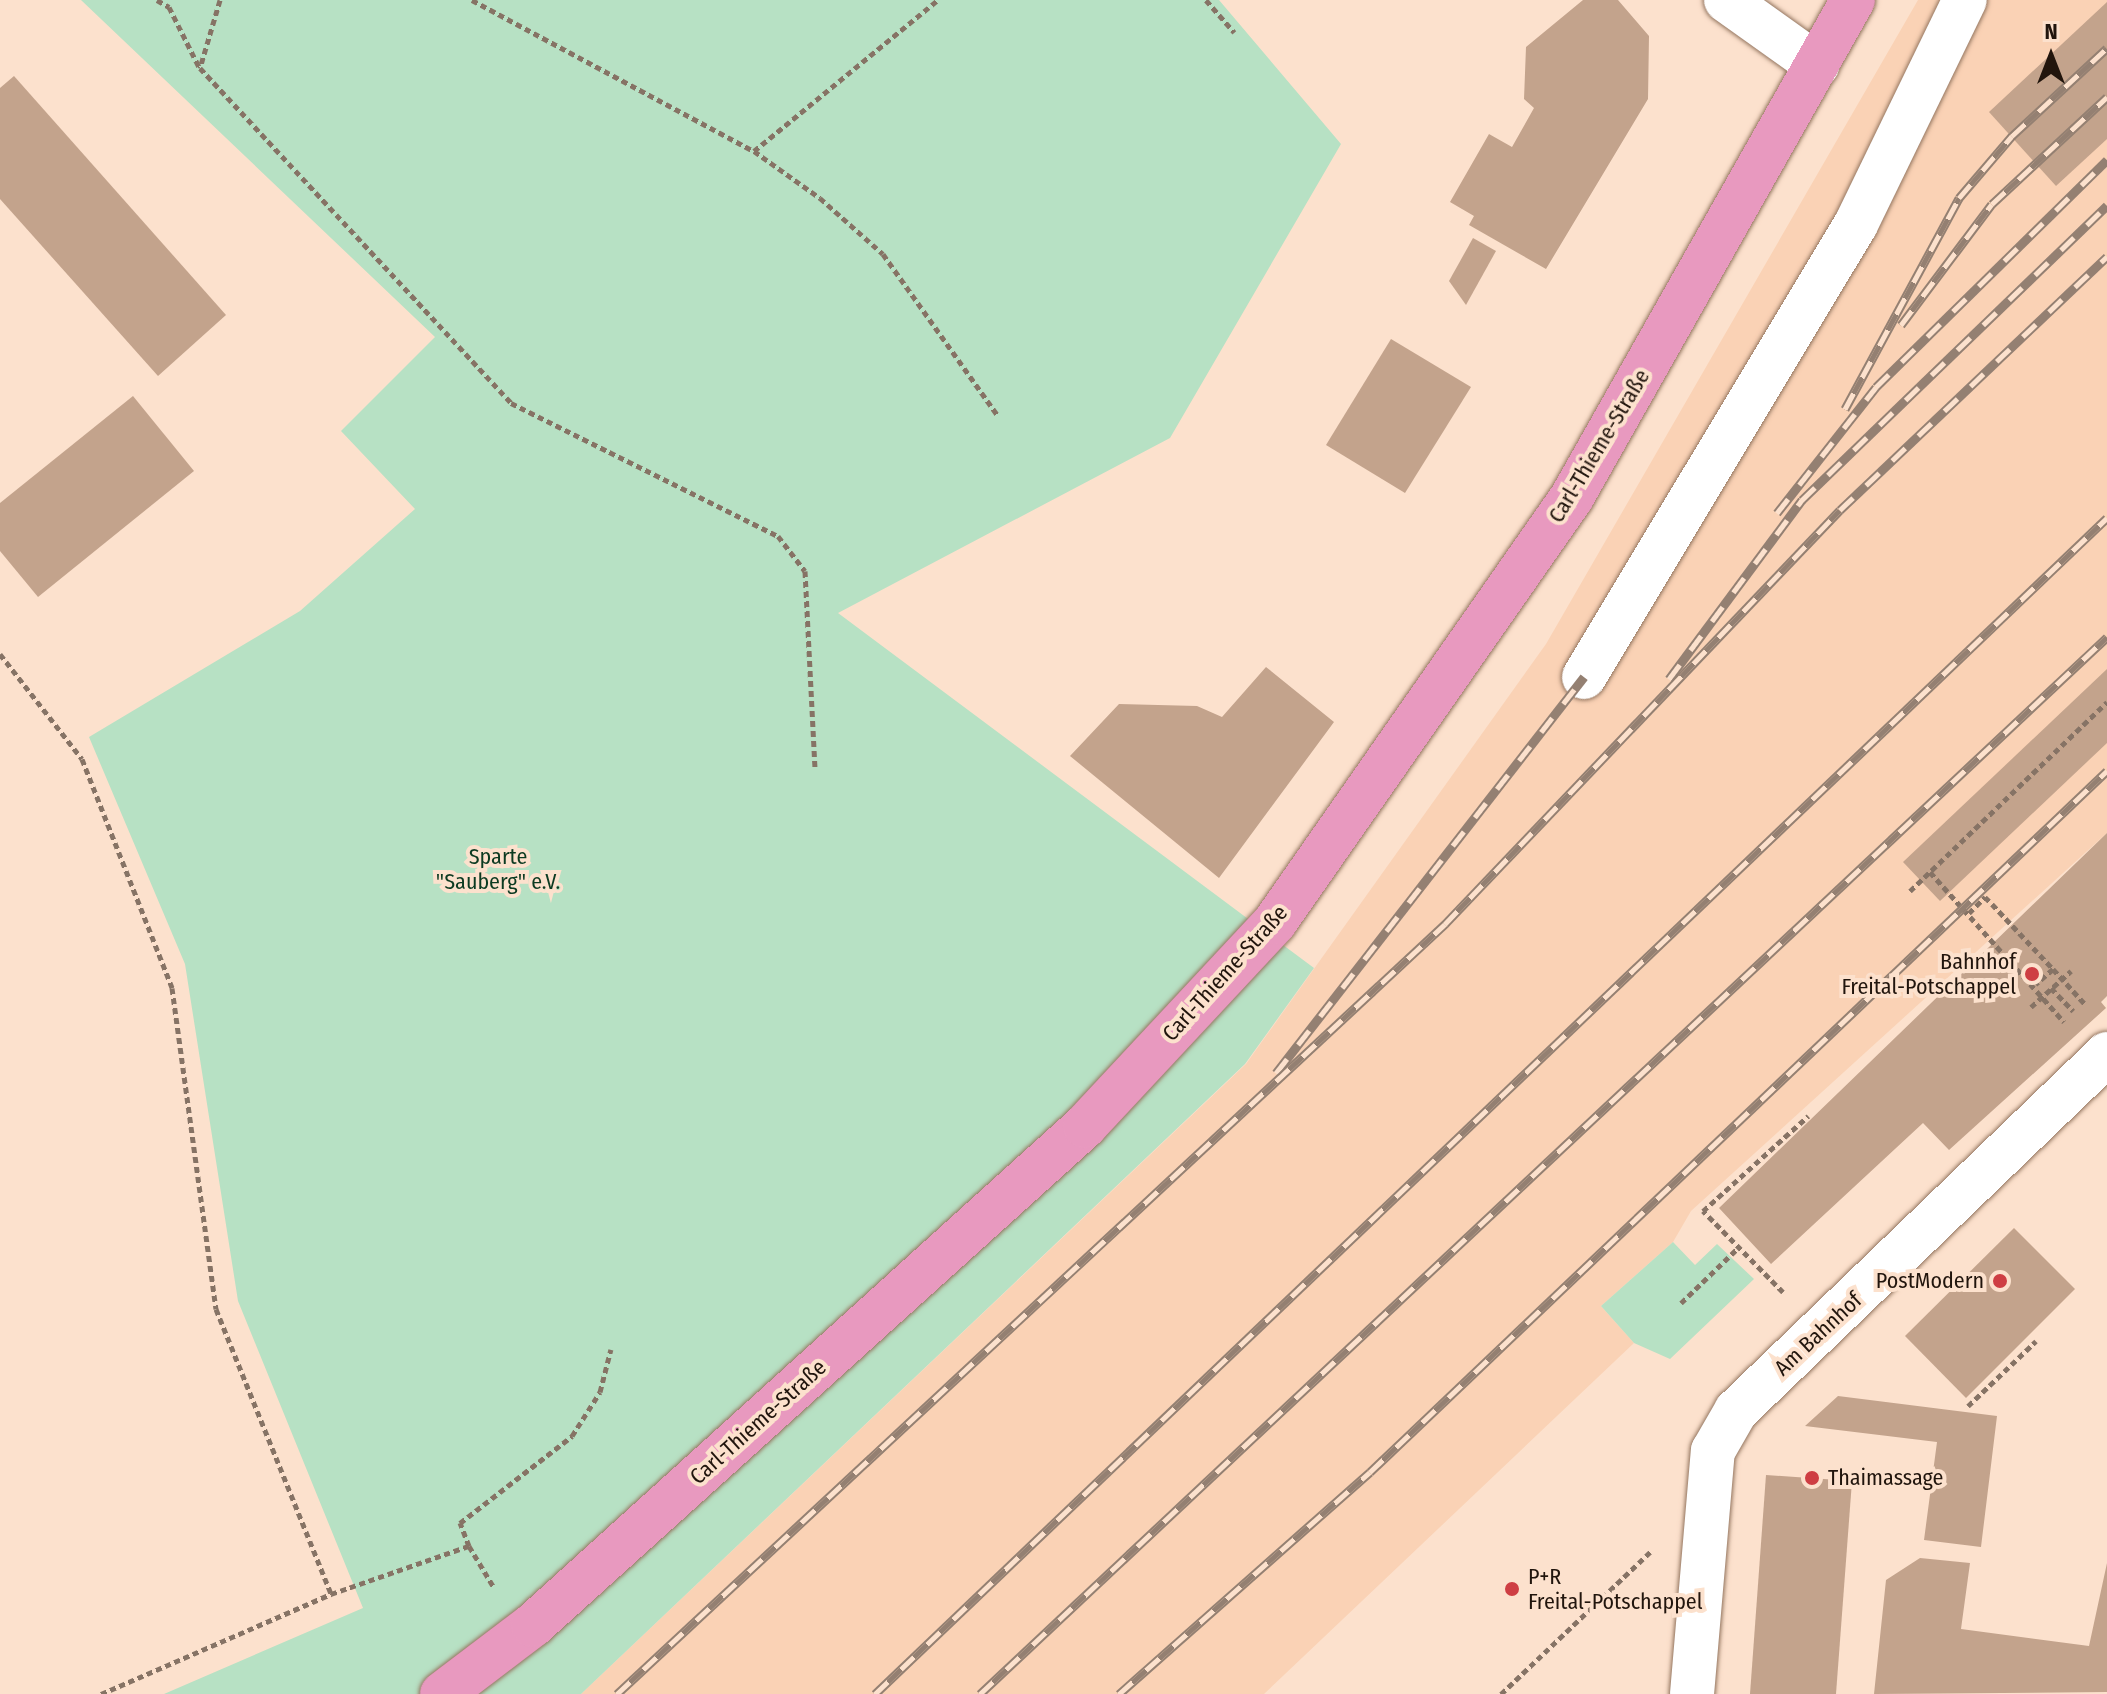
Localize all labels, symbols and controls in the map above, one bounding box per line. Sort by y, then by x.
north arrow [2011,16,2091,96]
text: N [2044,18,2058,45]
street label: Carl-Thieme-Straße [1543,365,1655,527]
park label: Sparte "Sauberg" e.V. [436,843,560,894]
street label: Carl-Thieme-Straße [1157,900,1293,1046]
place label: Bahnhof Freital-Potschappel [1841,948,2016,1000]
marker: Bahnhof Freital-Potschappel [2023,965,2041,983]
place label: PostModern [1876,1268,1984,1294]
marker: PostModern [1991,1272,2009,1290]
street label: Am Bahnhof [1769,1287,1867,1381]
street label: Carl-Thieme-Straße [685,1354,831,1490]
place label: Thaimassage [1828,1465,1943,1491]
marker: Thaimassage [1803,1469,1821,1487]
place label: P+R Freital-Potschappel [1528,1563,1703,1614]
marker: P+R Freital-Potschappel [1503,1580,1521,1598]

